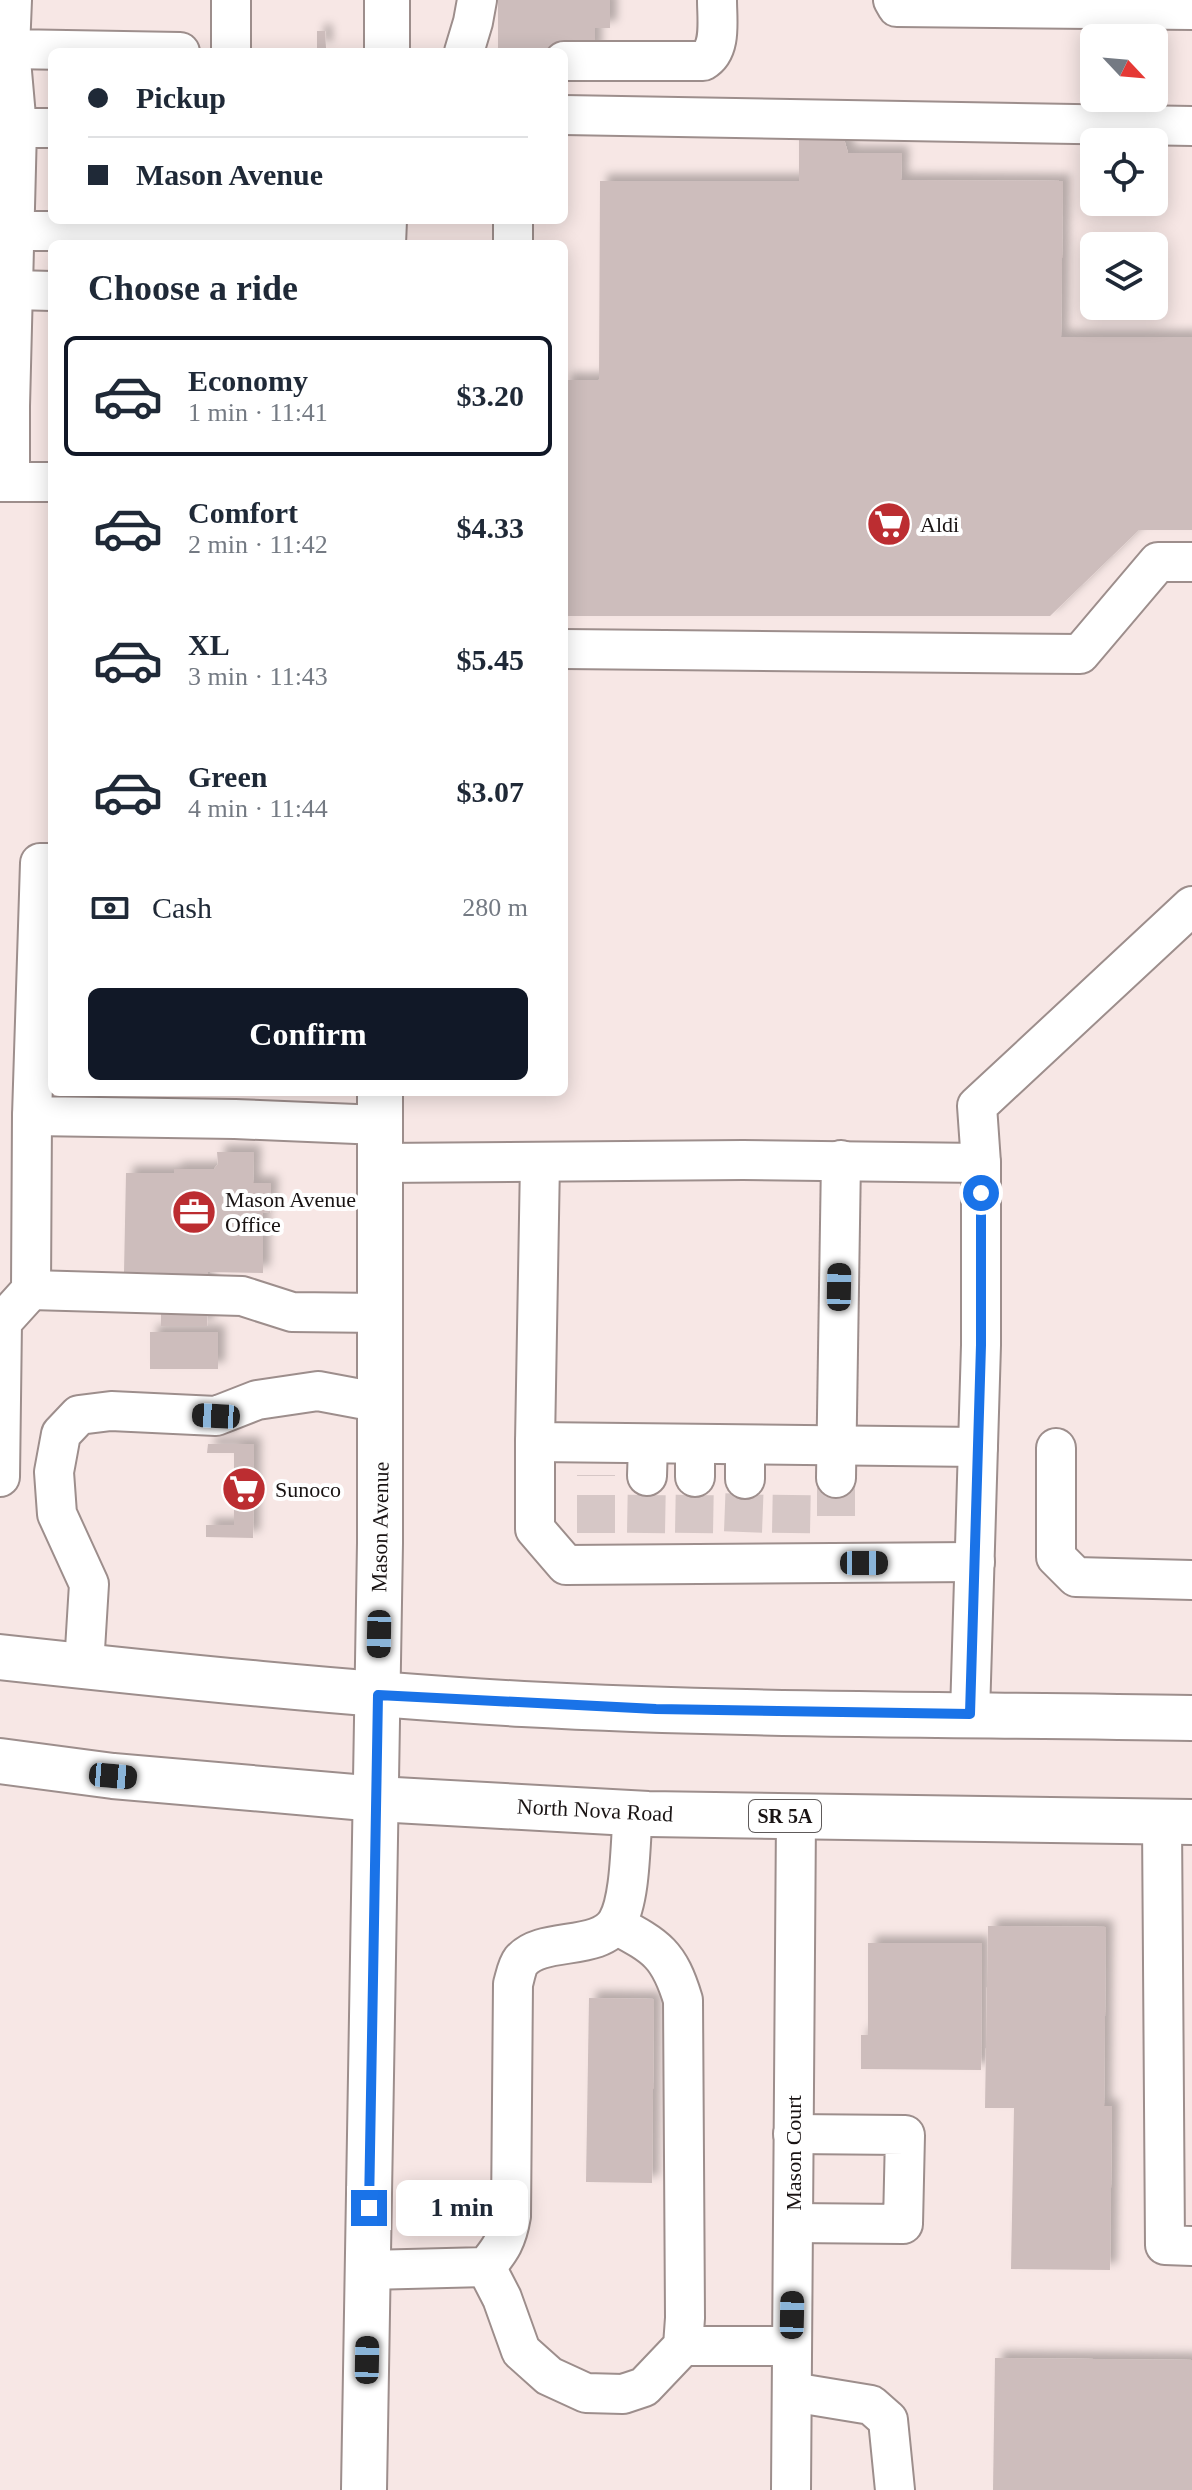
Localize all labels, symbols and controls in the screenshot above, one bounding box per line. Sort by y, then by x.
north arrow [1080,24,1168,112]
map controls [1080,24,1168,320]
text: Pickup [136,81,226,114]
button: locate [1080,128,1168,216]
text: Mason Avenue [136,158,323,191]
button: layers [1080,232,1168,320]
text: Choose a ride [88,268,298,308]
icon: car [92,360,164,432]
text: Economy [188,364,308,397]
text: $3.20 [457,379,524,412]
text: 1 min · 11:41 [188,398,328,427]
icon: car [92,492,164,564]
text: Comfort [188,496,298,529]
supermarket icon: Aldi [865,500,913,548]
text: $4.33 [457,511,524,544]
place label: Aldi [920,512,959,537]
text: 2 min · 11:42 [188,530,328,559]
icon: car [92,624,164,696]
text: XL [188,628,230,661]
text: $5.45 [457,643,524,676]
text: 3 min · 11:43 [188,662,328,691]
icon: car [92,756,164,828]
text: Green [188,760,267,793]
text: $3.07 [457,775,524,808]
text: 4 min · 11:44 [188,794,328,823]
icon: cash [88,886,132,930]
text: Cash [152,891,212,924]
text: 280 m [462,893,528,922]
button: Confirm [88,988,528,1080]
route start [963,1175,999,1211]
place label: Mason Avenue Office [225,1187,356,1237]
office icon: Mason Avenue Office [170,1188,218,1236]
car [827,1263,851,1311]
car [191,1403,241,1429]
street label: Mason Avenue [366,1461,394,1593]
supermarket icon: Sunoco [220,1465,268,1513]
place label: Sunoco [275,1477,341,1502]
car [840,1551,888,1575]
car [367,1610,391,1658]
car [88,1762,138,1790]
street label: North Nova Road [516,1793,674,1827]
road number: SR 5A [749,1800,821,1832]
street label: Mason Court [781,2095,806,2211]
callout: 1 min [397,2180,529,2236]
route end [351,2190,387,2226]
text: 1 min [431,2193,493,2222]
car [780,2291,804,2339]
car [355,2336,379,2384]

